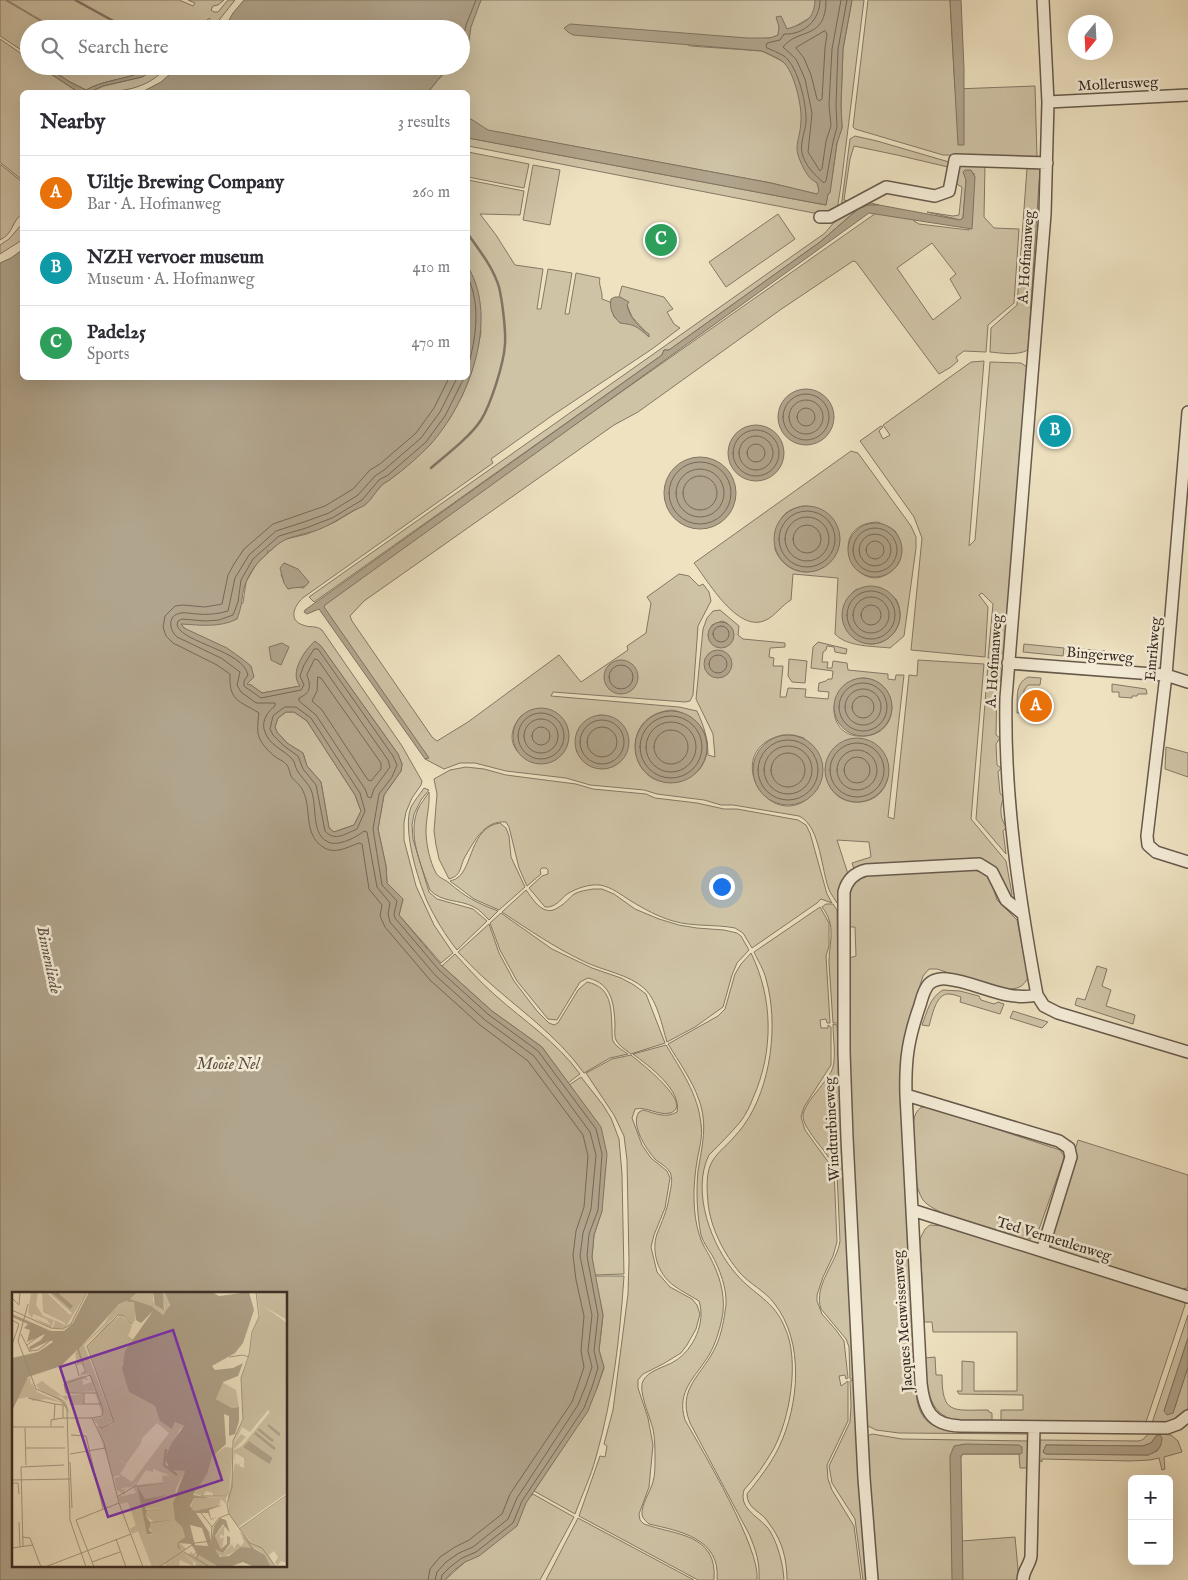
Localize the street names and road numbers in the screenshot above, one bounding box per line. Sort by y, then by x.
street label: Mollerusweg [1077,72,1159,96]
street label: A. Hofmanweg [1013,209,1039,305]
street label: A. Hofmanweg [981,613,1007,709]
street label: Emrikweg [1141,615,1165,682]
street label: Bingerweg [1066,643,1135,667]
street label: Windturbineweg [820,1076,844,1182]
street label: Ted Vermeulenweg [994,1213,1114,1266]
street label: Jacques Meuwissenweg [889,1249,918,1394]

